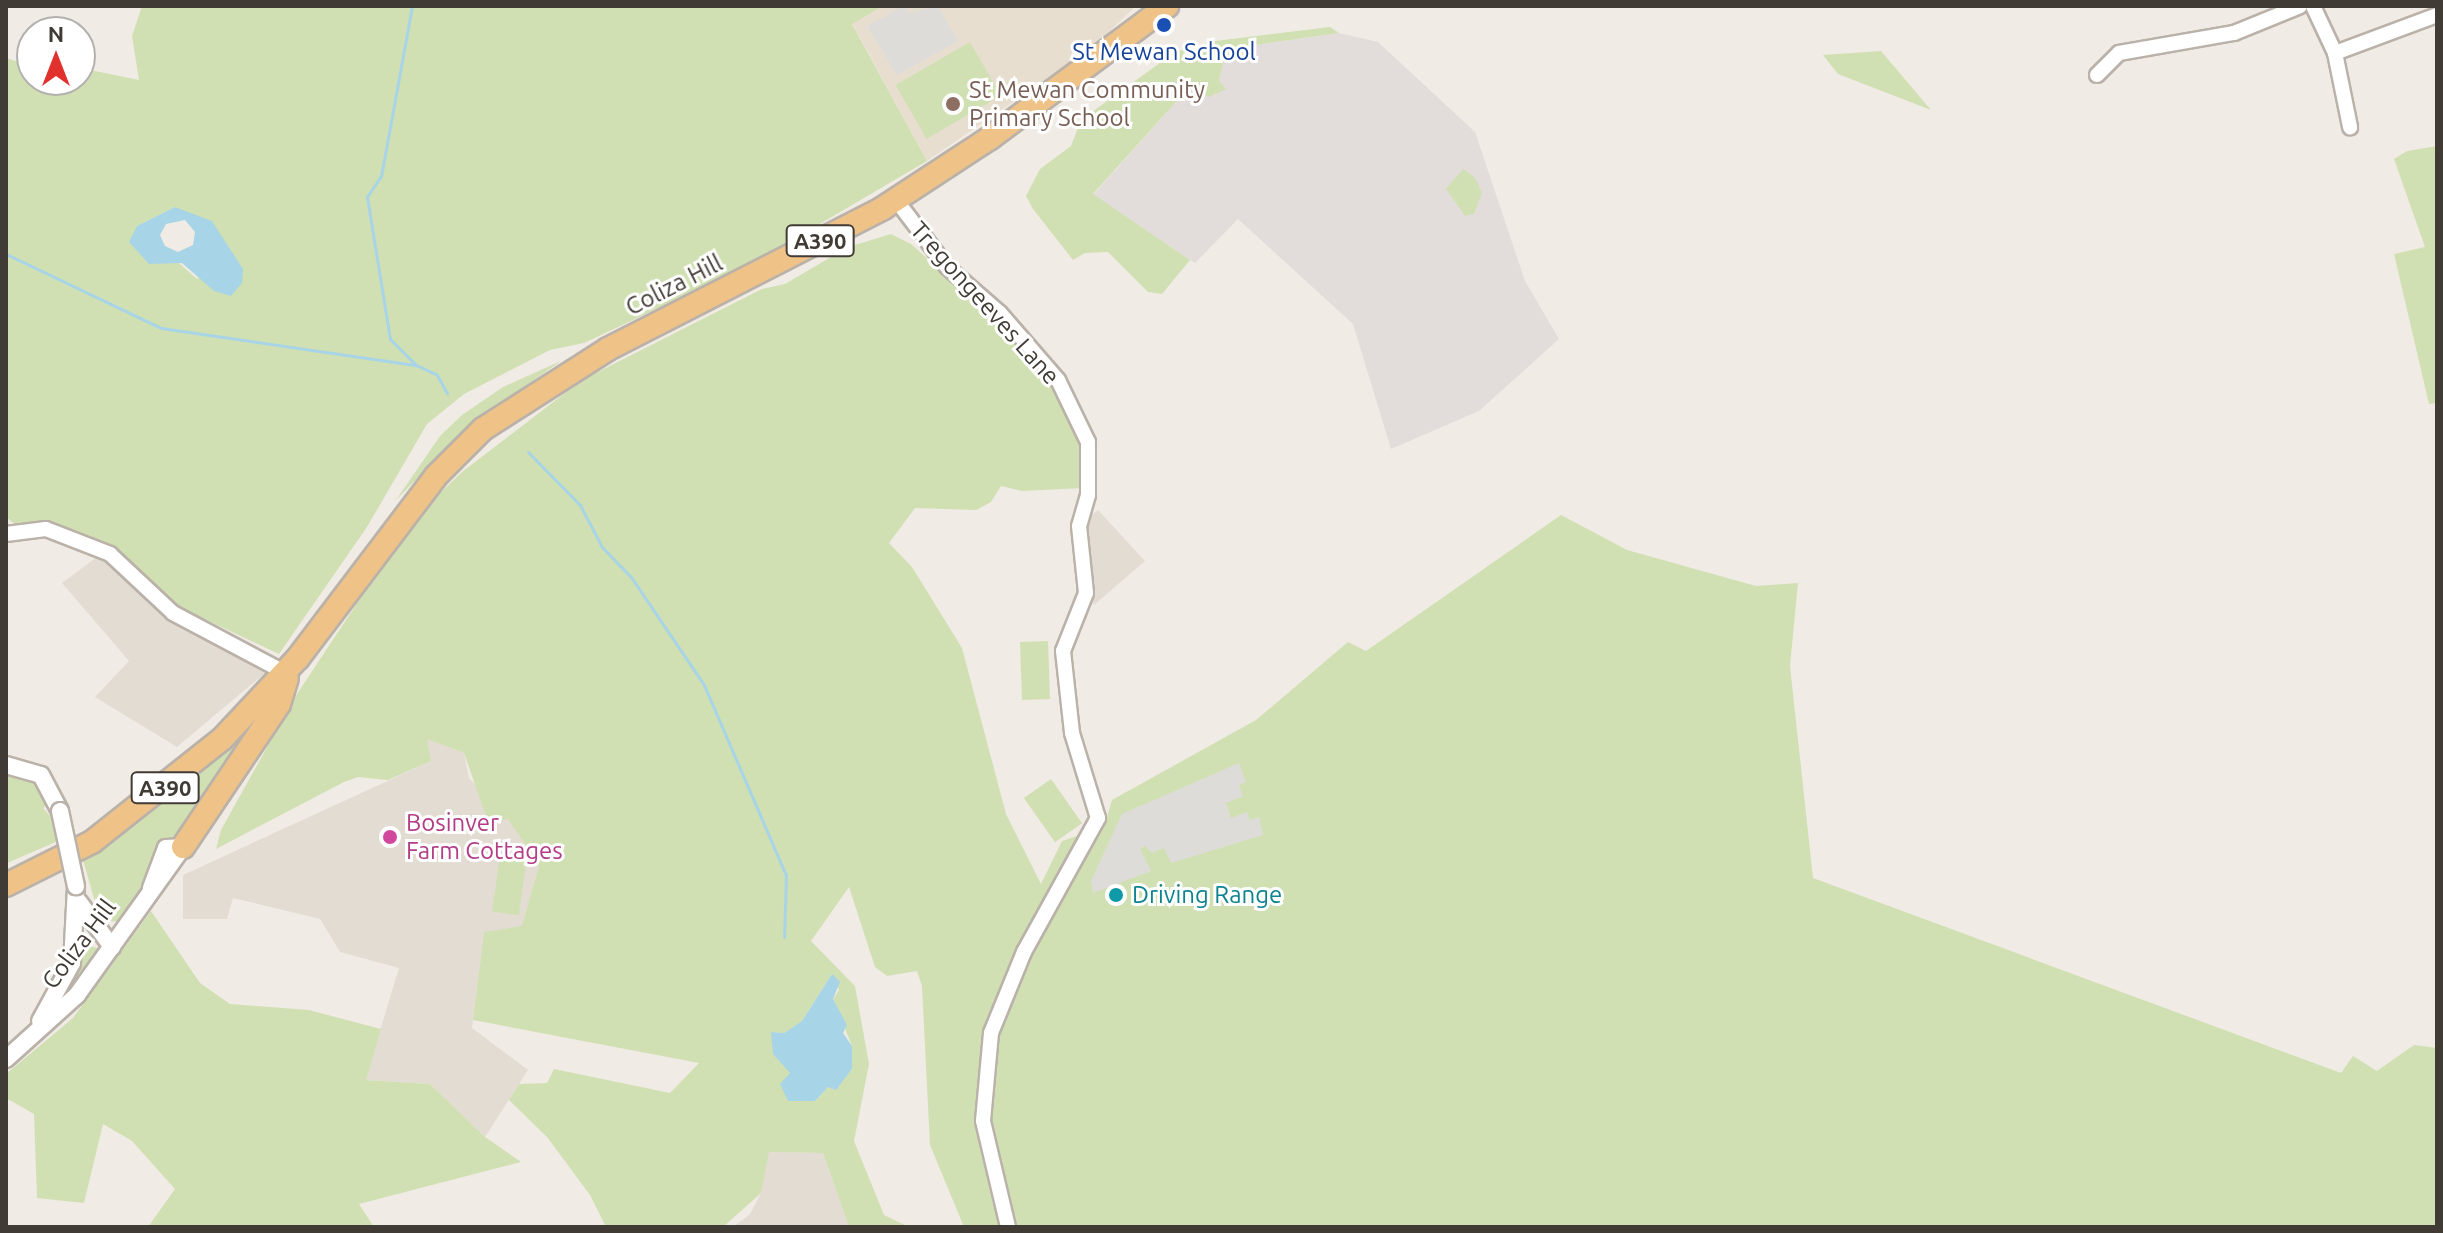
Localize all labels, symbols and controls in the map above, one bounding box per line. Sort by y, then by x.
north arrow [16,16,96,96]
marker: St Mewan School [1155,16,1173,34]
text: N [48,21,64,46]
place label: St Mewan School [1072,38,1256,66]
place label: St Mewan Community Primary School [969,76,1205,132]
marker: St Mewan Community Primary School [944,95,962,113]
street label: Tregongeeves Lane [904,216,1066,390]
road number: A390 [784,223,856,259]
street label: Coliza Hill [621,248,727,322]
road number: A390 [129,770,201,806]
place label: Bosinver Farm Cottages [406,809,563,865]
marker: Bosinver Farm Cottages [381,828,399,846]
place label: Driving Range [1132,881,1282,909]
marker: Driving Range [1107,886,1125,904]
street label: Coliza Hill [36,893,122,995]

